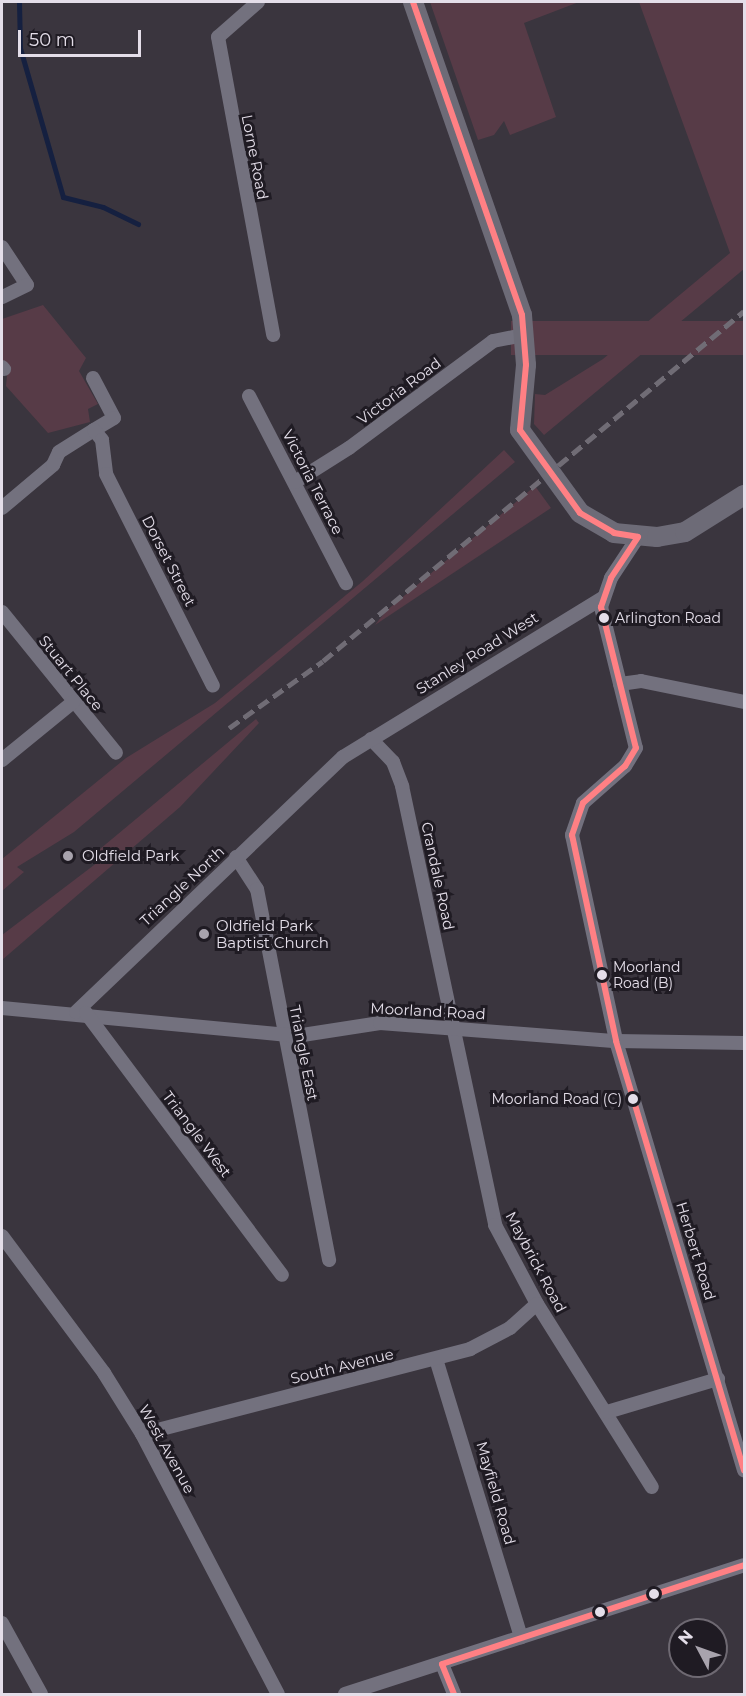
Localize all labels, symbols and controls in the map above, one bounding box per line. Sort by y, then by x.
scale bar [21,18,144,56]
text: 50 m [29,29,75,51]
street label: Lorne Road [238,113,272,201]
street label: Victoria Road [354,354,444,428]
street label: Victoria Terrace [279,427,347,537]
street label: Dorset Street [138,513,200,609]
street label: Stanley Road West [413,608,541,698]
place label: Arlington Road [615,610,721,626]
marker: Arlington Road [598,612,610,624]
street label: Stuart Place [35,632,107,714]
street label: Crandale Road [418,820,458,932]
street label: Triangle North [136,842,228,930]
marker: Oldfield Park [59,847,77,865]
place label: Oldfield Park [82,847,179,865]
place label: Oldfield Park Baptist Church [216,916,329,951]
marker: Oldfield Park Baptist Church [197,927,211,941]
place label: Moorland Road (B) [613,959,680,992]
marker: Moorland Road (B) [596,969,608,981]
street label: Moorland Road [370,999,486,1023]
street label: Triangle East [286,1004,322,1102]
street label: Triangle West [159,1087,235,1181]
place label: Moorland Road (C) [492,1091,622,1107]
marker: Moorland Road (C) [627,1093,639,1105]
street label: Herbert Road [673,1200,719,1302]
street label: Maybrick Road [502,1209,570,1315]
street label: South Avenue [289,1345,395,1387]
street label: West Avenue [135,1401,199,1497]
street label: Mayfield Road [473,1439,519,1547]
unlabelled marker [648,1588,660,1600]
unlabelled marker [594,1606,606,1618]
north arrow [668,1618,728,1678]
text: N [674,1626,697,1648]

